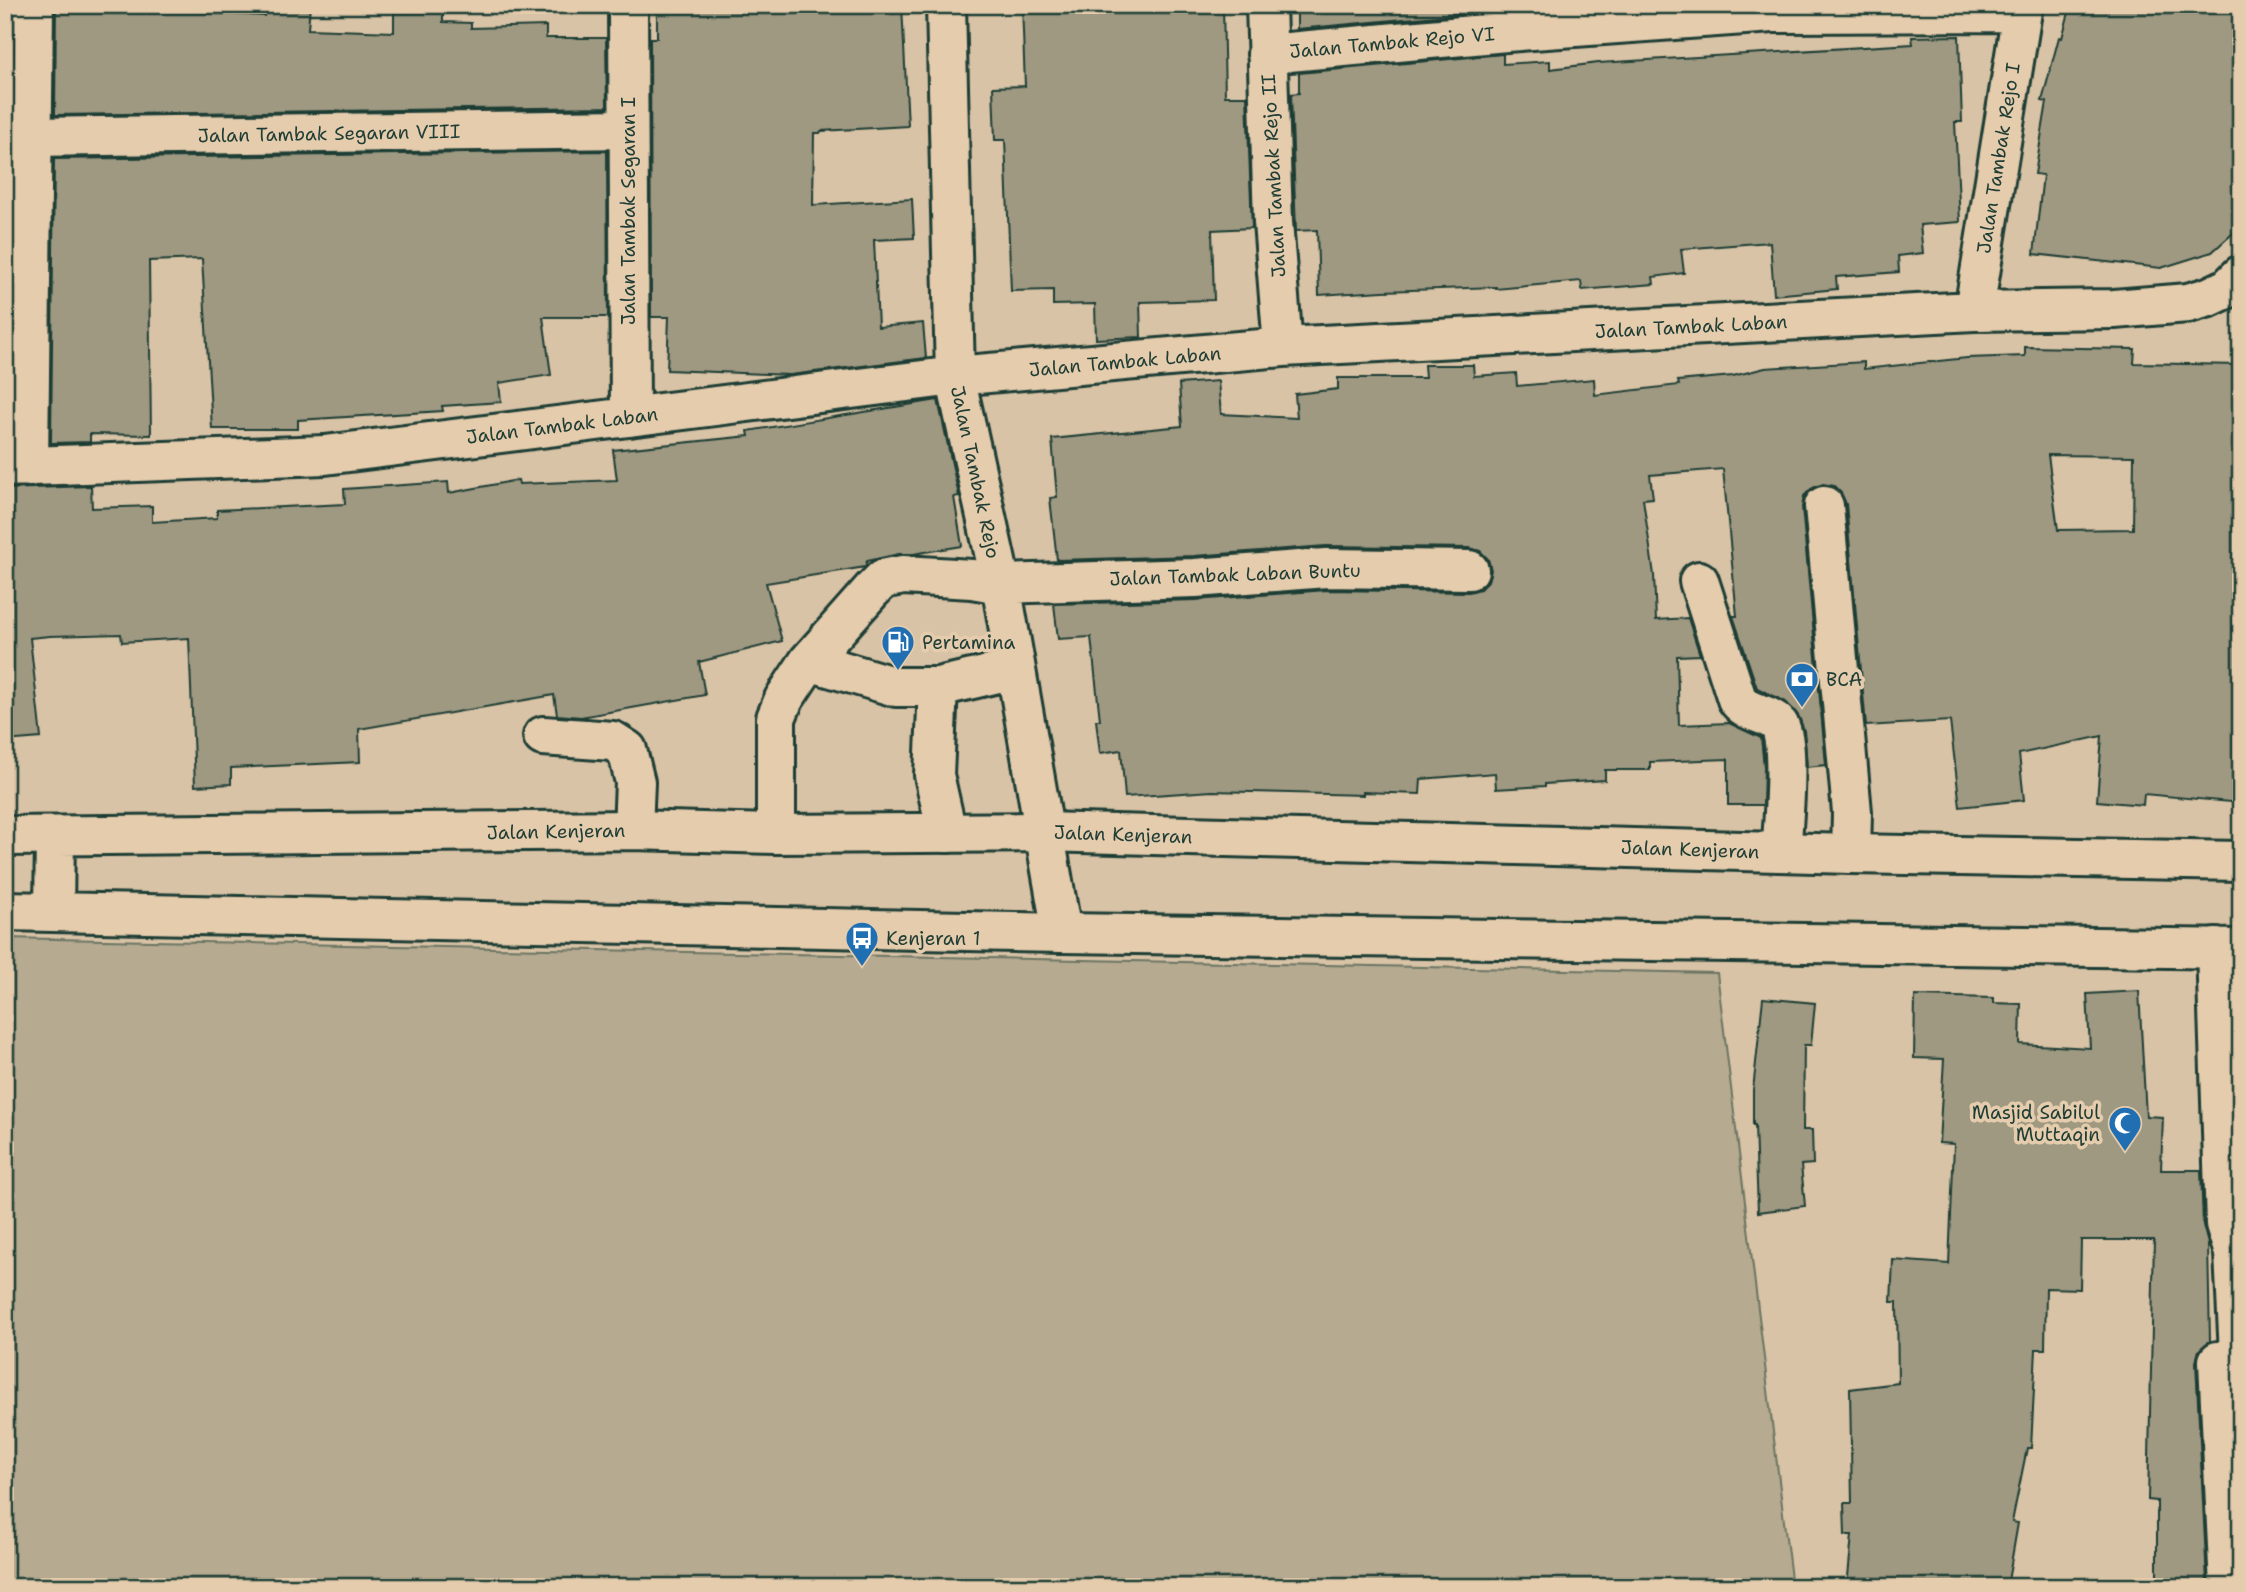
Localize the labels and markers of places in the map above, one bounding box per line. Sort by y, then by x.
fuel station icon: Pertamina [879,623,917,672]
place label: Pertamina [922,630,1016,655]
bank icon: BCA [1783,660,1821,709]
place label: BCA [1826,667,1863,692]
bus stop icon: Kenjeran 1 [843,919,881,968]
place label: Kenjeran 1 [886,926,981,951]
place label: Masjid Sabilul Muttaqin [1972,1100,2100,1147]
mosque icon: Masjid Sabilul Muttaqin [2106,1104,2144,1153]

